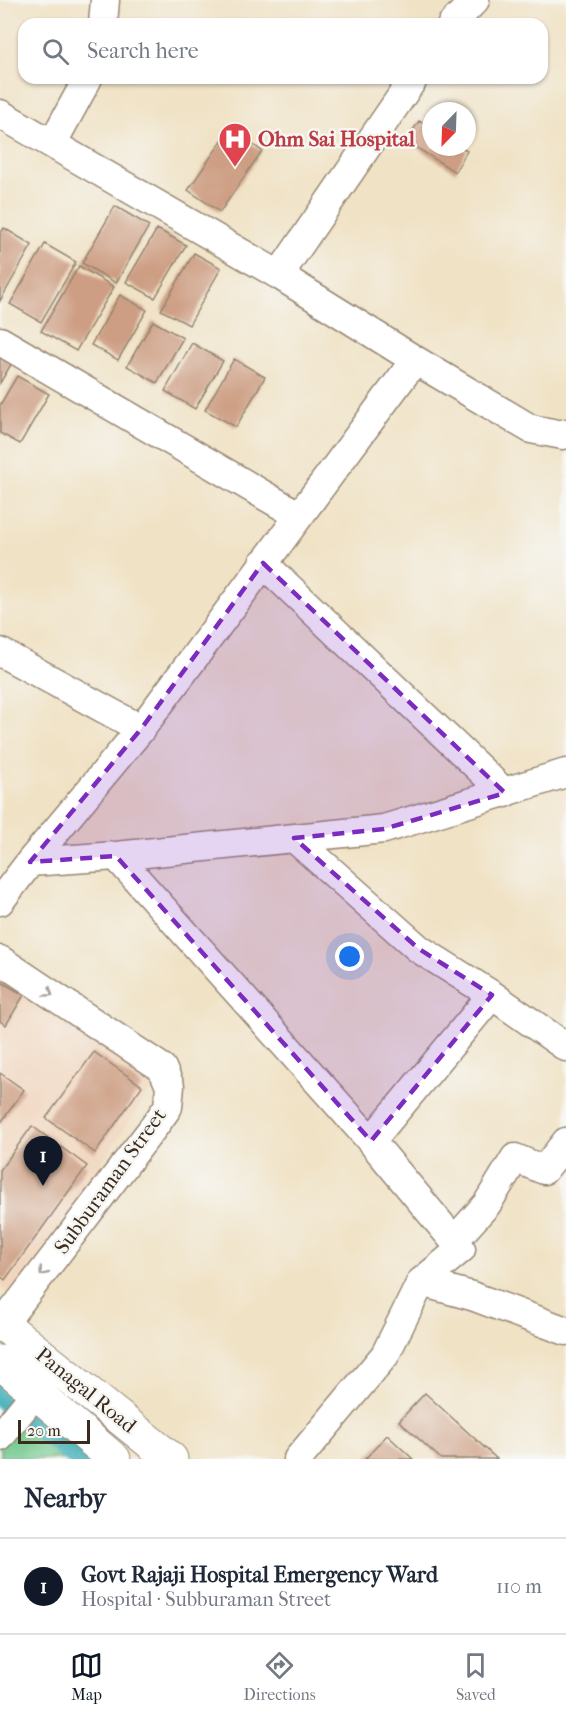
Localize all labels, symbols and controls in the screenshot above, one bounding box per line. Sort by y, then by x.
search box [18,18,548,84]
icon: search [39,35,72,68]
text: Search here [87,38,199,64]
north arrow [422,102,476,156]
hospital icon: Ohm Sai Hospital [217,121,253,168]
place label: Ohm Sai Hospital [258,127,415,151]
your location [335,942,364,971]
one-way arrow [42,985,53,996]
street label: Subburaman Street [49,1103,171,1258]
pin: 1 [24,1136,63,1186]
one-way arrow [39,1265,50,1276]
street label: Panagal Road [31,1342,141,1438]
scale bar [18,1417,90,1444]
text: 20 m [27,1421,61,1440]
text: Nearby [24,1483,106,1514]
text: Govt Rajaji Hospital Emergency Ward [81,1562,438,1588]
text: 1 [40,1575,47,1598]
text: 110 m [496,1575,542,1598]
text: Hospital · Subburaman Street [81,1588,331,1611]
tab: Map [70,1649,103,1704]
tab: Directions [244,1649,316,1704]
tab: Saved [456,1649,496,1704]

